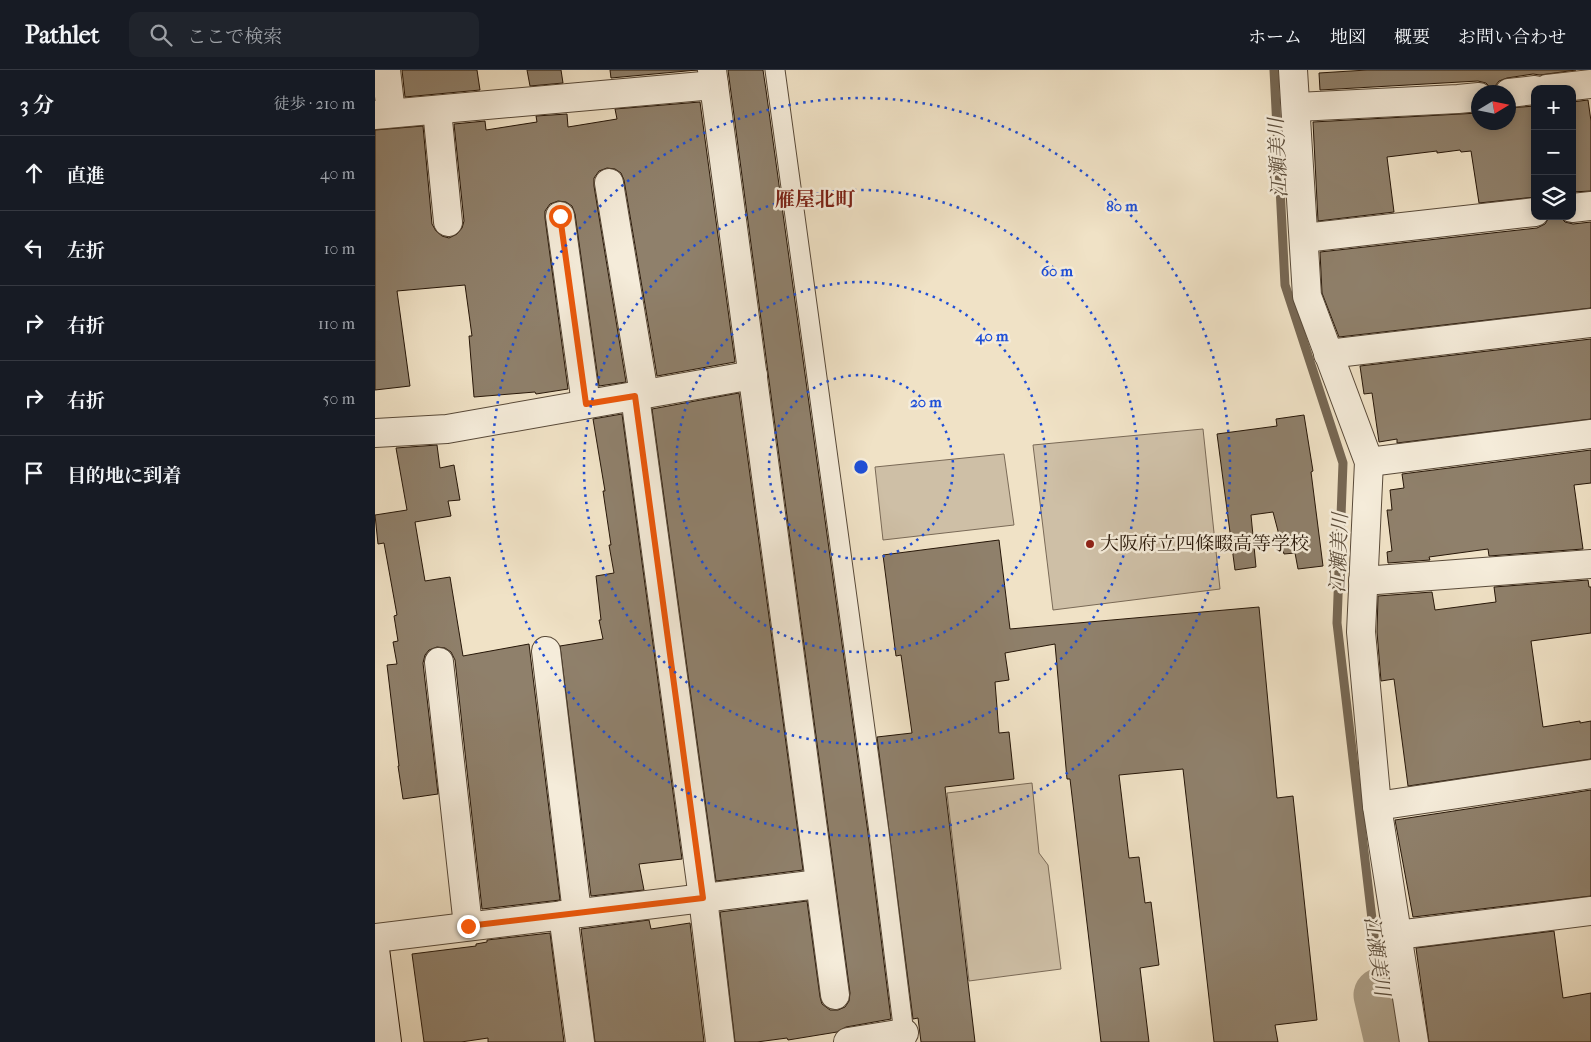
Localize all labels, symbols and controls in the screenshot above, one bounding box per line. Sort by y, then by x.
search box [129,12,479,57]
text: Pathlet [25,21,99,49]
icon: search [147,21,175,49]
text: ここで検索 [187,26,282,48]
text: ホーム [1248,27,1302,48]
text: 地図 [1330,27,1366,48]
text: 概要 [1394,27,1430,48]
text: お問い合わせ [1458,27,1566,48]
north arrow [1471,85,1516,130]
map controls [1531,85,1576,220]
button: + [1531,85,1576,130]
text: 3 分 [20,93,54,117]
text: 徒歩 · 210 m [273,94,355,113]
water label: 江瀬美川 [1264,115,1292,199]
button: − [1531,130,1576,175]
icon: ahead [20,159,48,187]
text: 40 m [320,164,355,183]
text: 直進 [67,165,105,187]
button: layers [1531,175,1576,220]
district label: 雁屋北町 [775,188,856,211]
text: 80 m [1106,197,1138,215]
route start [549,205,572,228]
icon: left [20,234,48,262]
text: 10 m [324,239,355,258]
text: 左折 [67,240,105,262]
text: 60 m [1041,262,1074,280]
icon: right [20,309,48,337]
text: 110 m [318,314,355,333]
text: 右折 [67,315,105,337]
text: 40 m [975,327,1009,345]
icon: right [20,384,48,412]
text: 50 m [323,389,355,408]
text: 右折 [67,390,105,412]
text: 20 m [910,393,942,411]
centre of rings [852,458,870,476]
icon: arrive [20,459,48,487]
text: 目的地に到着 [67,465,181,487]
water label: 江瀬美川 [1326,511,1352,593]
place label: 大阪府立四條畷高等学校 [1100,533,1309,555]
marker: 大阪府立四條畷高等学校 [1084,538,1096,550]
route end [457,915,480,938]
water label: 江瀬美川 [1360,915,1394,999]

